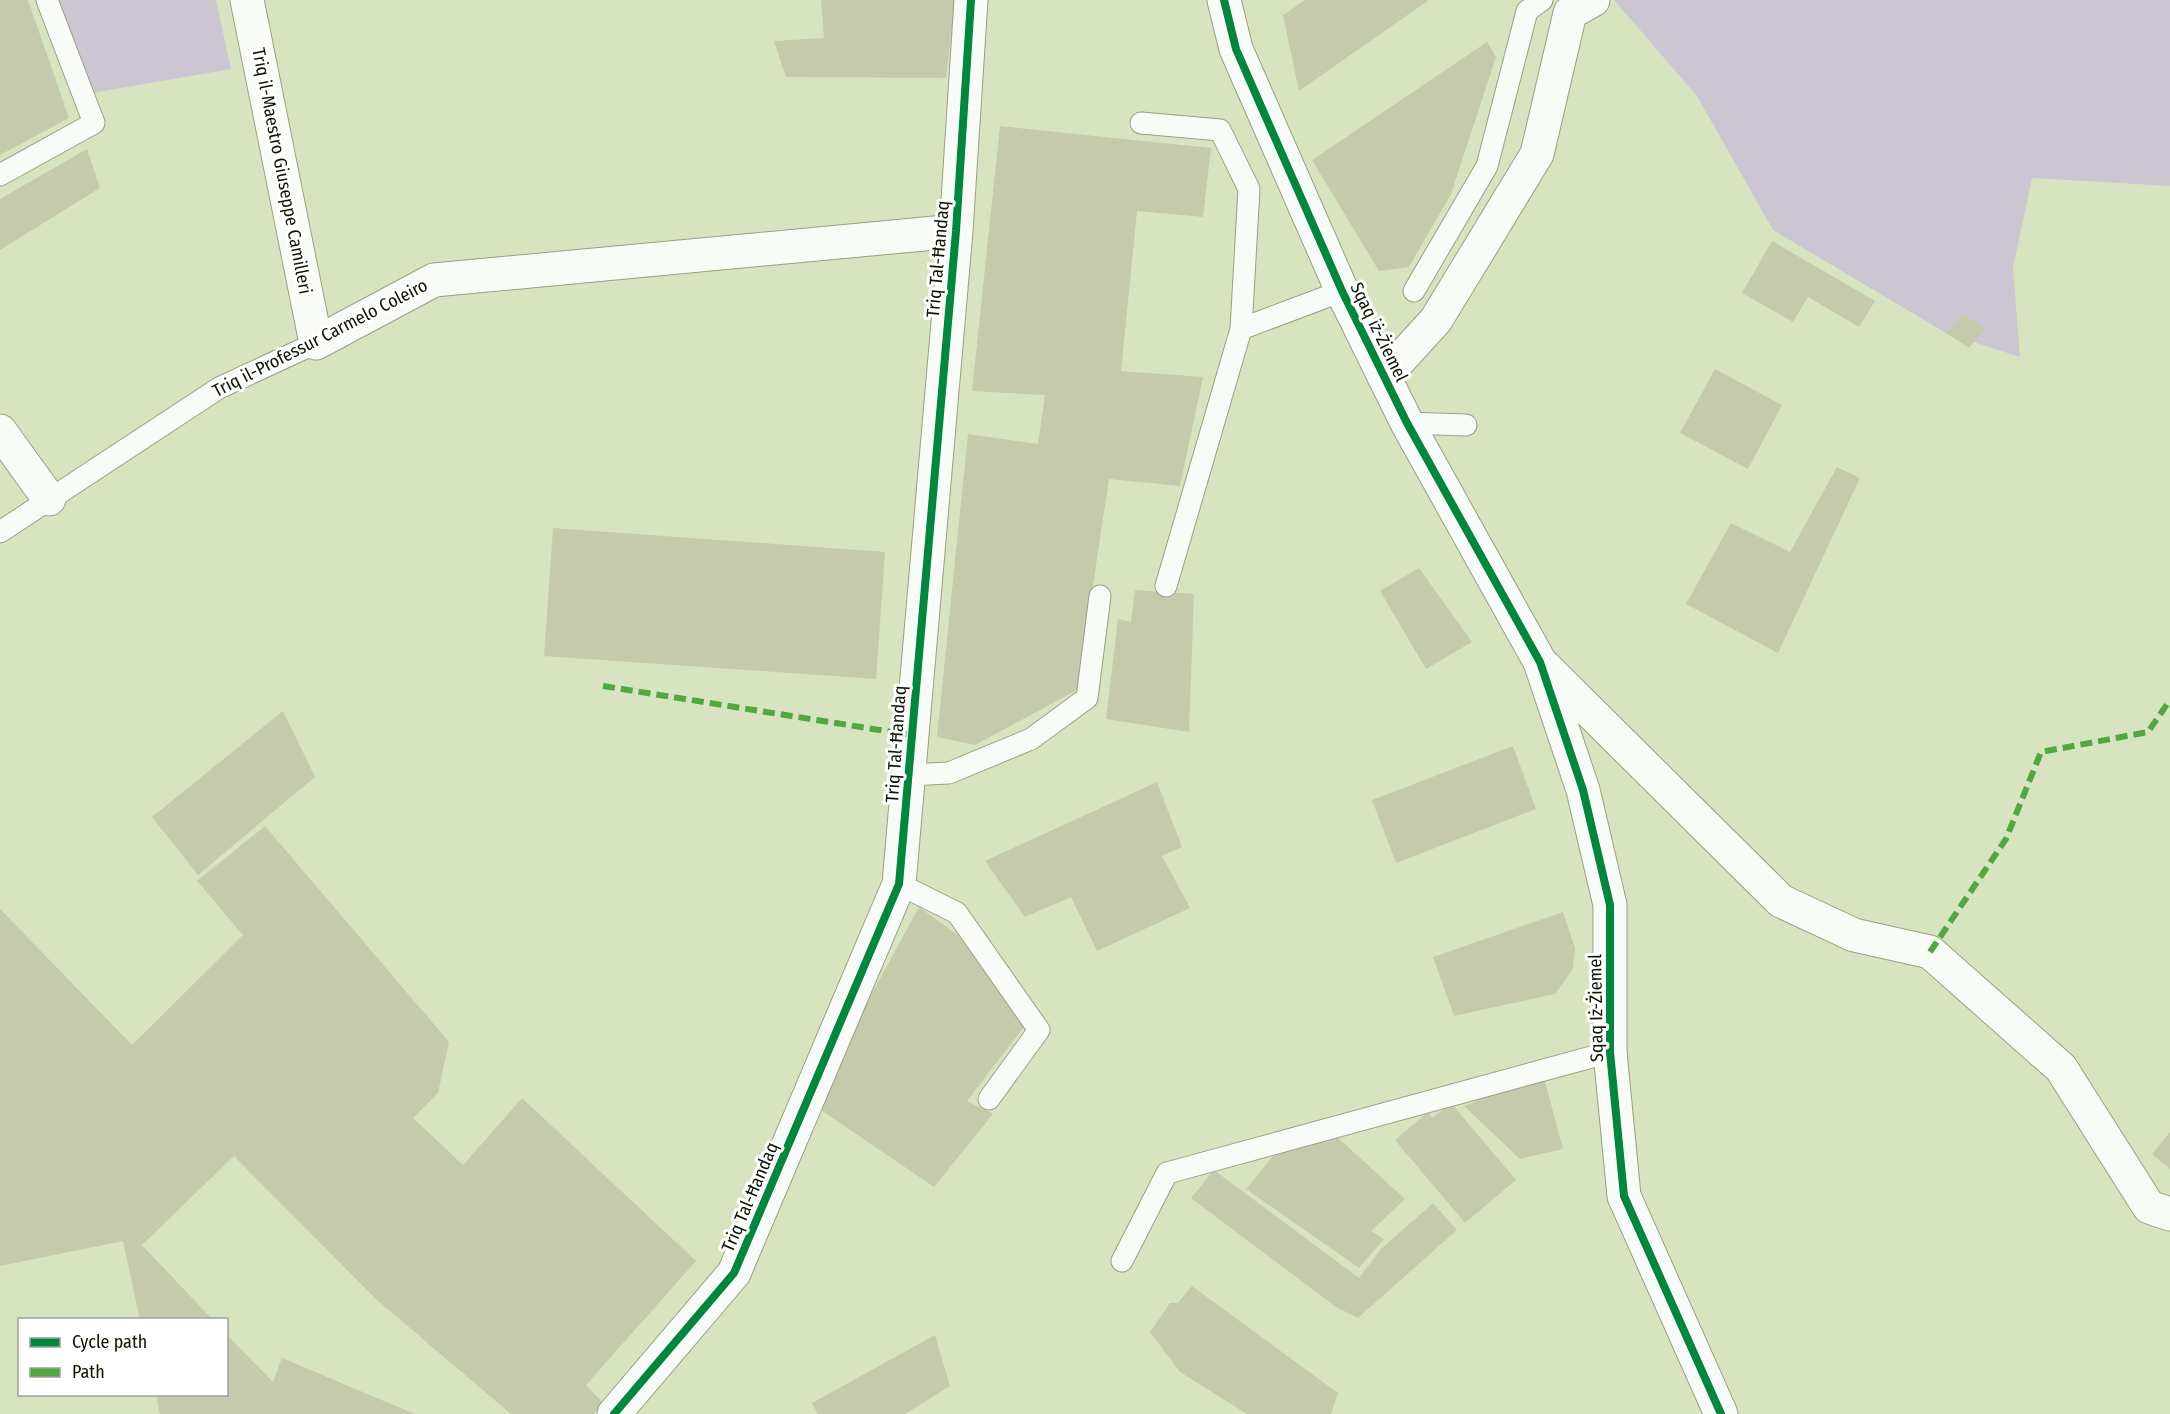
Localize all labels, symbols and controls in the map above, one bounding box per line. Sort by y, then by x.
street label: Triq il-Maestro Giuseppe Camilleri [247,46,317,296]
street label: Triq Tal-Ħandaq [922,200,954,318]
street label: Triq il-Professur Carmelo Coleiro [209,274,431,402]
street label: Sqaq iż-Żiemel [1345,279,1413,386]
street label: Triq Tal-Ħandaq [881,685,911,803]
street label: Sqaq Iż-Żiemel [1584,954,1608,1062]
street label: Triq Tal-Ħandaq [717,1139,783,1255]
legend [18,1318,228,1396]
text: Cycle path [72,1331,147,1353]
text: Path [72,1361,105,1383]

